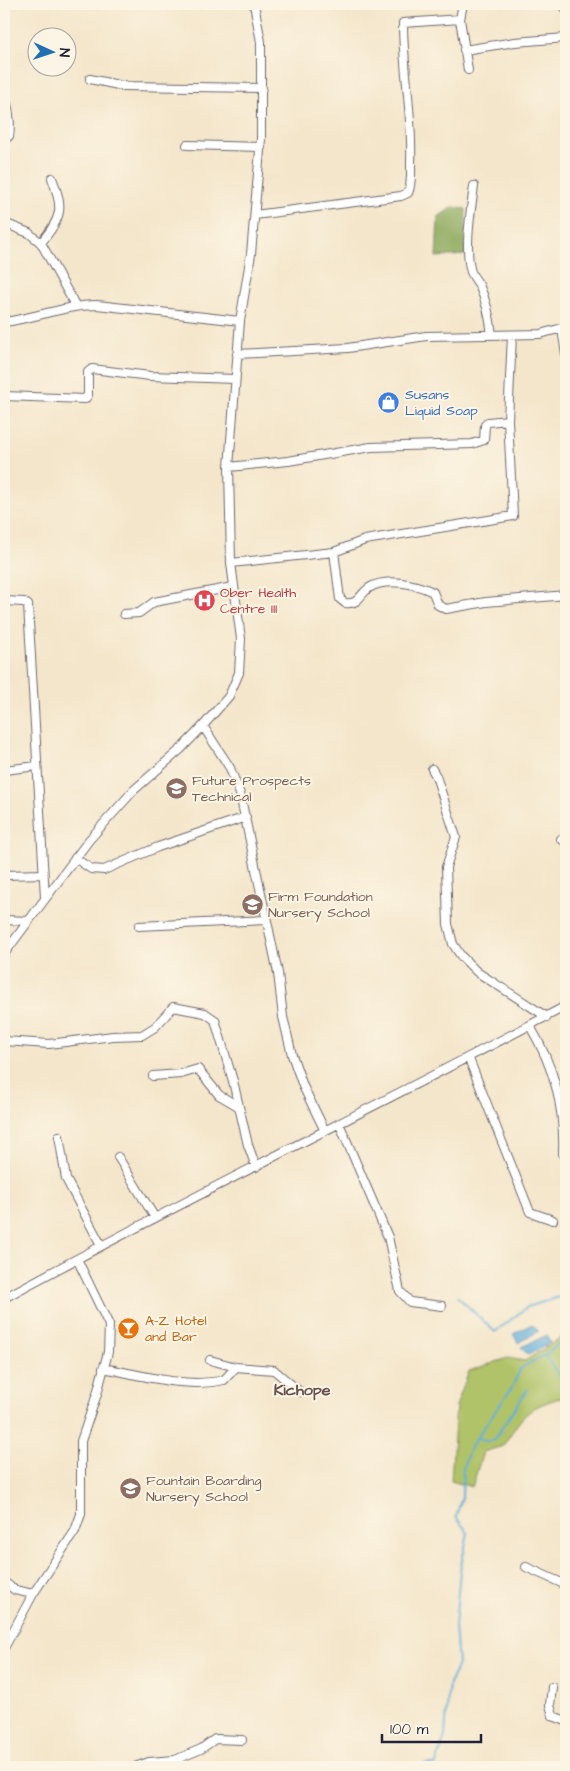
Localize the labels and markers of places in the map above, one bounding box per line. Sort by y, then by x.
place label: Susans Liquid Soap [405,385,478,421]
shop icon: Susans Liquid Soap [377,390,401,414]
place label: Ober Health Centre III [220,583,296,619]
hospital icon: Ober Health Centre III [192,588,216,612]
place label: Future Prospects Technical [192,771,311,807]
school or university icon: Future Prospects Technical [164,776,188,800]
place label: Firm Foundation Nursery School [268,887,373,923]
school or university icon: Firm Foundation Nursery School [240,892,264,916]
place label: A-Z Hotel and Bar [145,1311,207,1347]
bar icon: A-Z Hotel and Bar [117,1316,141,1340]
place label: Fountain Boarding Nursery School [146,1471,261,1507]
school or university icon: Fountain Boarding Nursery School [118,1476,142,1500]

